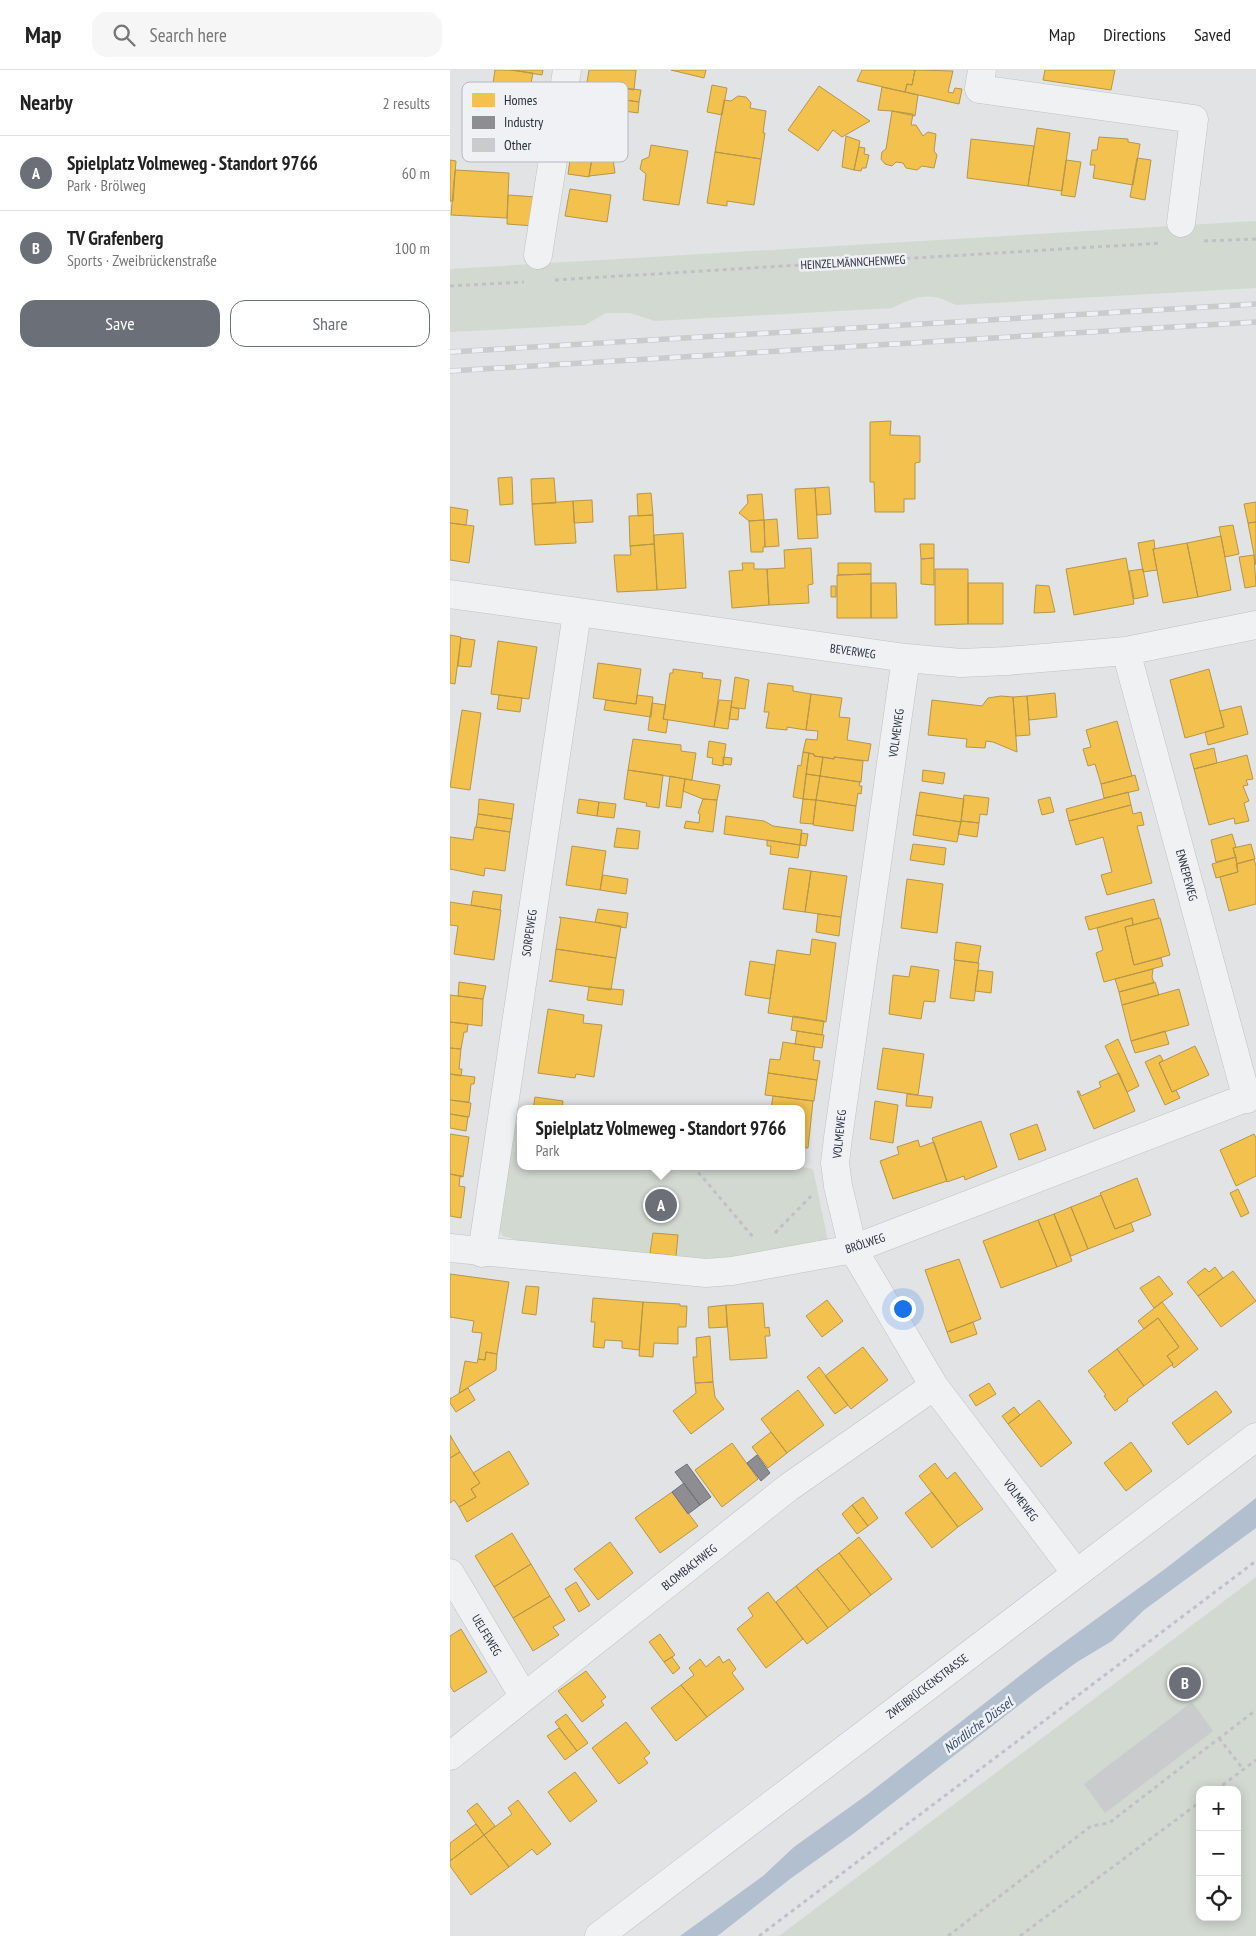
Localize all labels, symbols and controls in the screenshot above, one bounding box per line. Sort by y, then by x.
search box [92,12,442,57]
text: Map [25,19,62,50]
icon: search [110,21,138,49]
text: Search here [150,23,227,47]
text: Map [1049,23,1075,46]
text: Directions [1103,23,1166,46]
text: Saved [1194,23,1231,46]
legend [462,82,628,162]
text: Nearby [20,89,73,116]
text: Homes [504,91,537,109]
text: 2 results [383,93,430,113]
text: Industry [504,113,544,131]
text: Other [504,136,531,154]
text: Spielplatz Volmeweg - Standort 9766 [67,151,318,175]
text: A [32,163,40,183]
text: 60 m [402,163,430,183]
text: Park · Brölweg [67,175,146,195]
text: TV Grafenberg [67,226,163,250]
text: B [32,238,40,258]
text: 100 m [395,238,430,258]
text: Sports · Zweibrückenstraße [67,250,217,270]
street label: HEINZELMÄNNCHENWEG [800,252,906,272]
button: Save [20,300,220,347]
button: Share [230,300,430,347]
street label: BEVERWEG [829,640,877,662]
street label: VOLMEWEG [885,708,907,759]
street label: ENNEPEWEG [1173,848,1201,903]
street label: SORPEWEG [518,909,540,957]
popup [517,1105,805,1170]
street label: VOLMEWEG [829,1109,849,1160]
text: Spielplatz Volmeweg - Standort 9766 [536,1116,786,1140]
text: Park [536,1140,559,1160]
pin: A [645,1186,677,1224]
street label: BRÖLWEG [843,1229,887,1256]
your location [890,1296,916,1322]
street label: VOLMEWEG [1000,1475,1042,1524]
street label: BLOMBACHWEG [658,1541,720,1593]
street label: UELFEWEG [469,1612,505,1658]
street label: ZWEIBRÜCKENSTRASSE [883,1650,971,1722]
pin: B [1169,1664,1201,1702]
water label: Nördliche Düssel [940,1692,1017,1757]
map controls [1196,1786,1241,1921]
button: + [1196,1786,1241,1831]
button: − [1196,1831,1241,1876]
button: locate [1196,1876,1241,1921]

